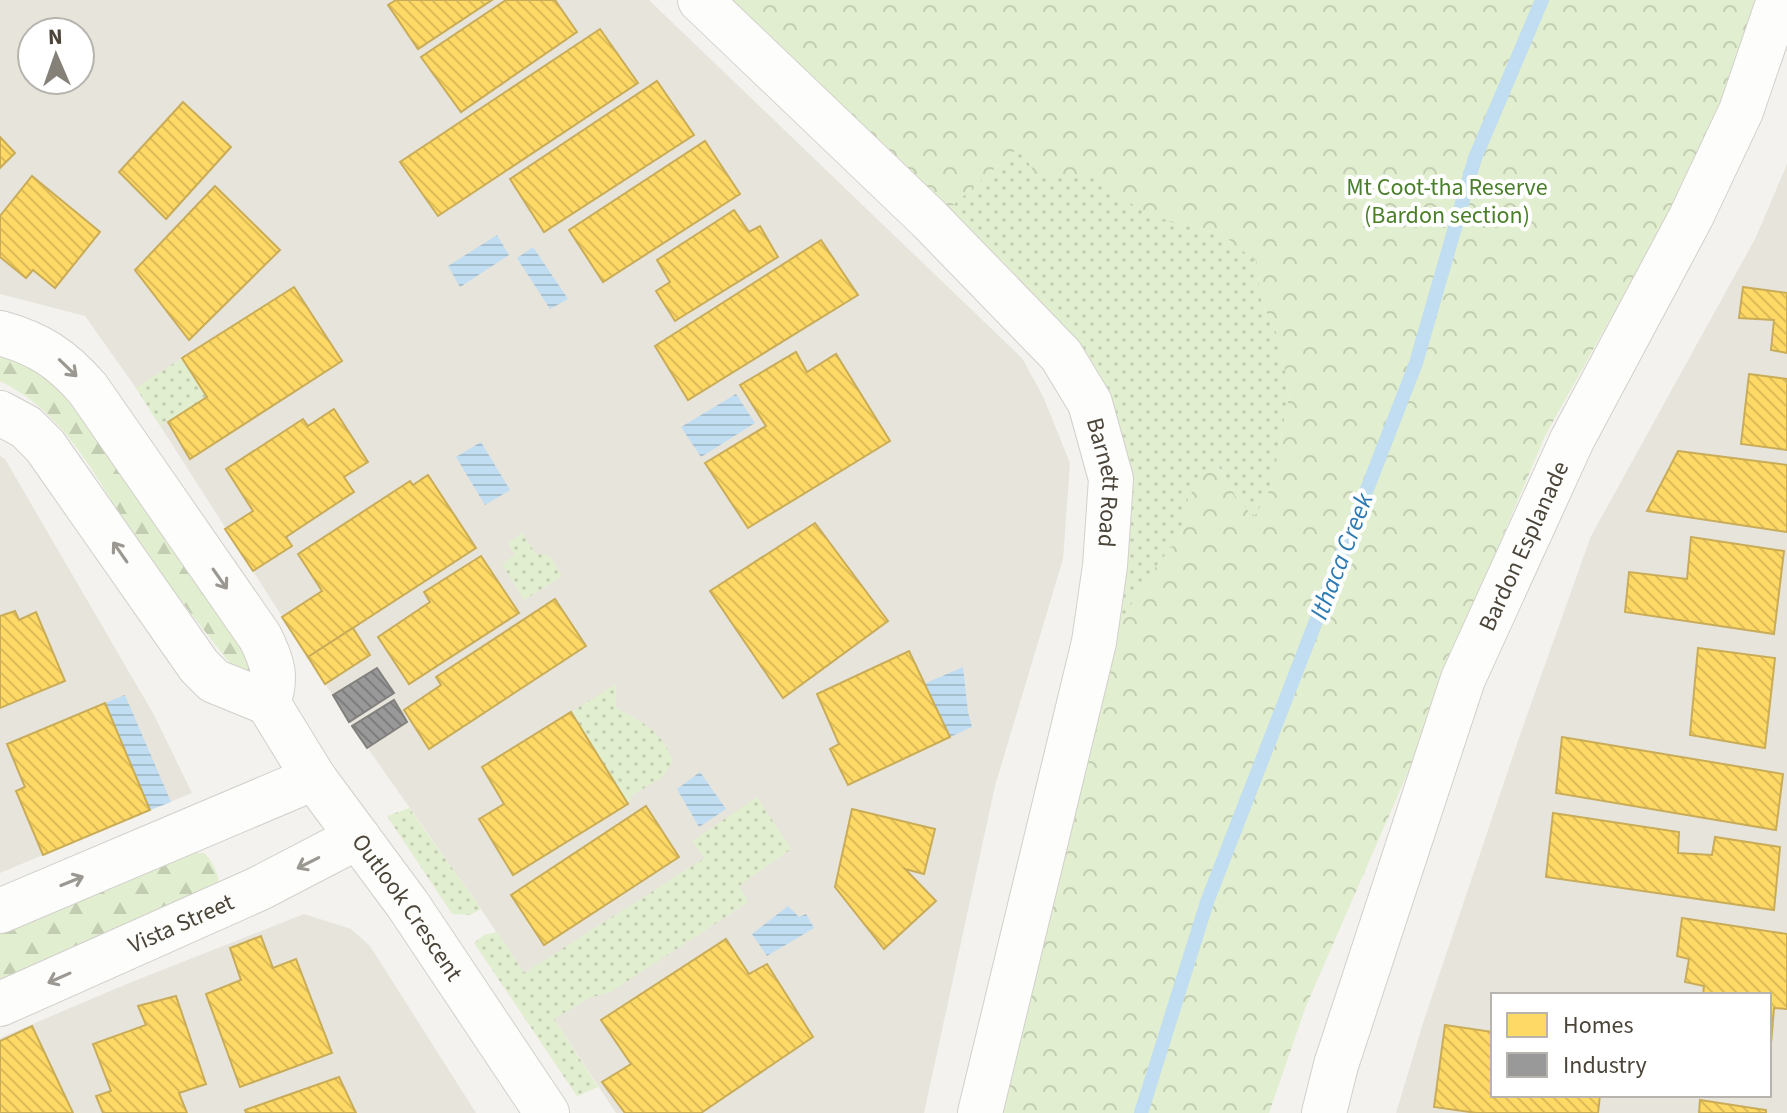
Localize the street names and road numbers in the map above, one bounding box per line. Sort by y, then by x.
street label: Barnett Road [1077,414,1128,548]
street label: Bardon Esplanade [1470,456,1578,637]
street label: Outlook Crescent [343,826,471,988]
street label: Vista Street [123,885,240,963]

